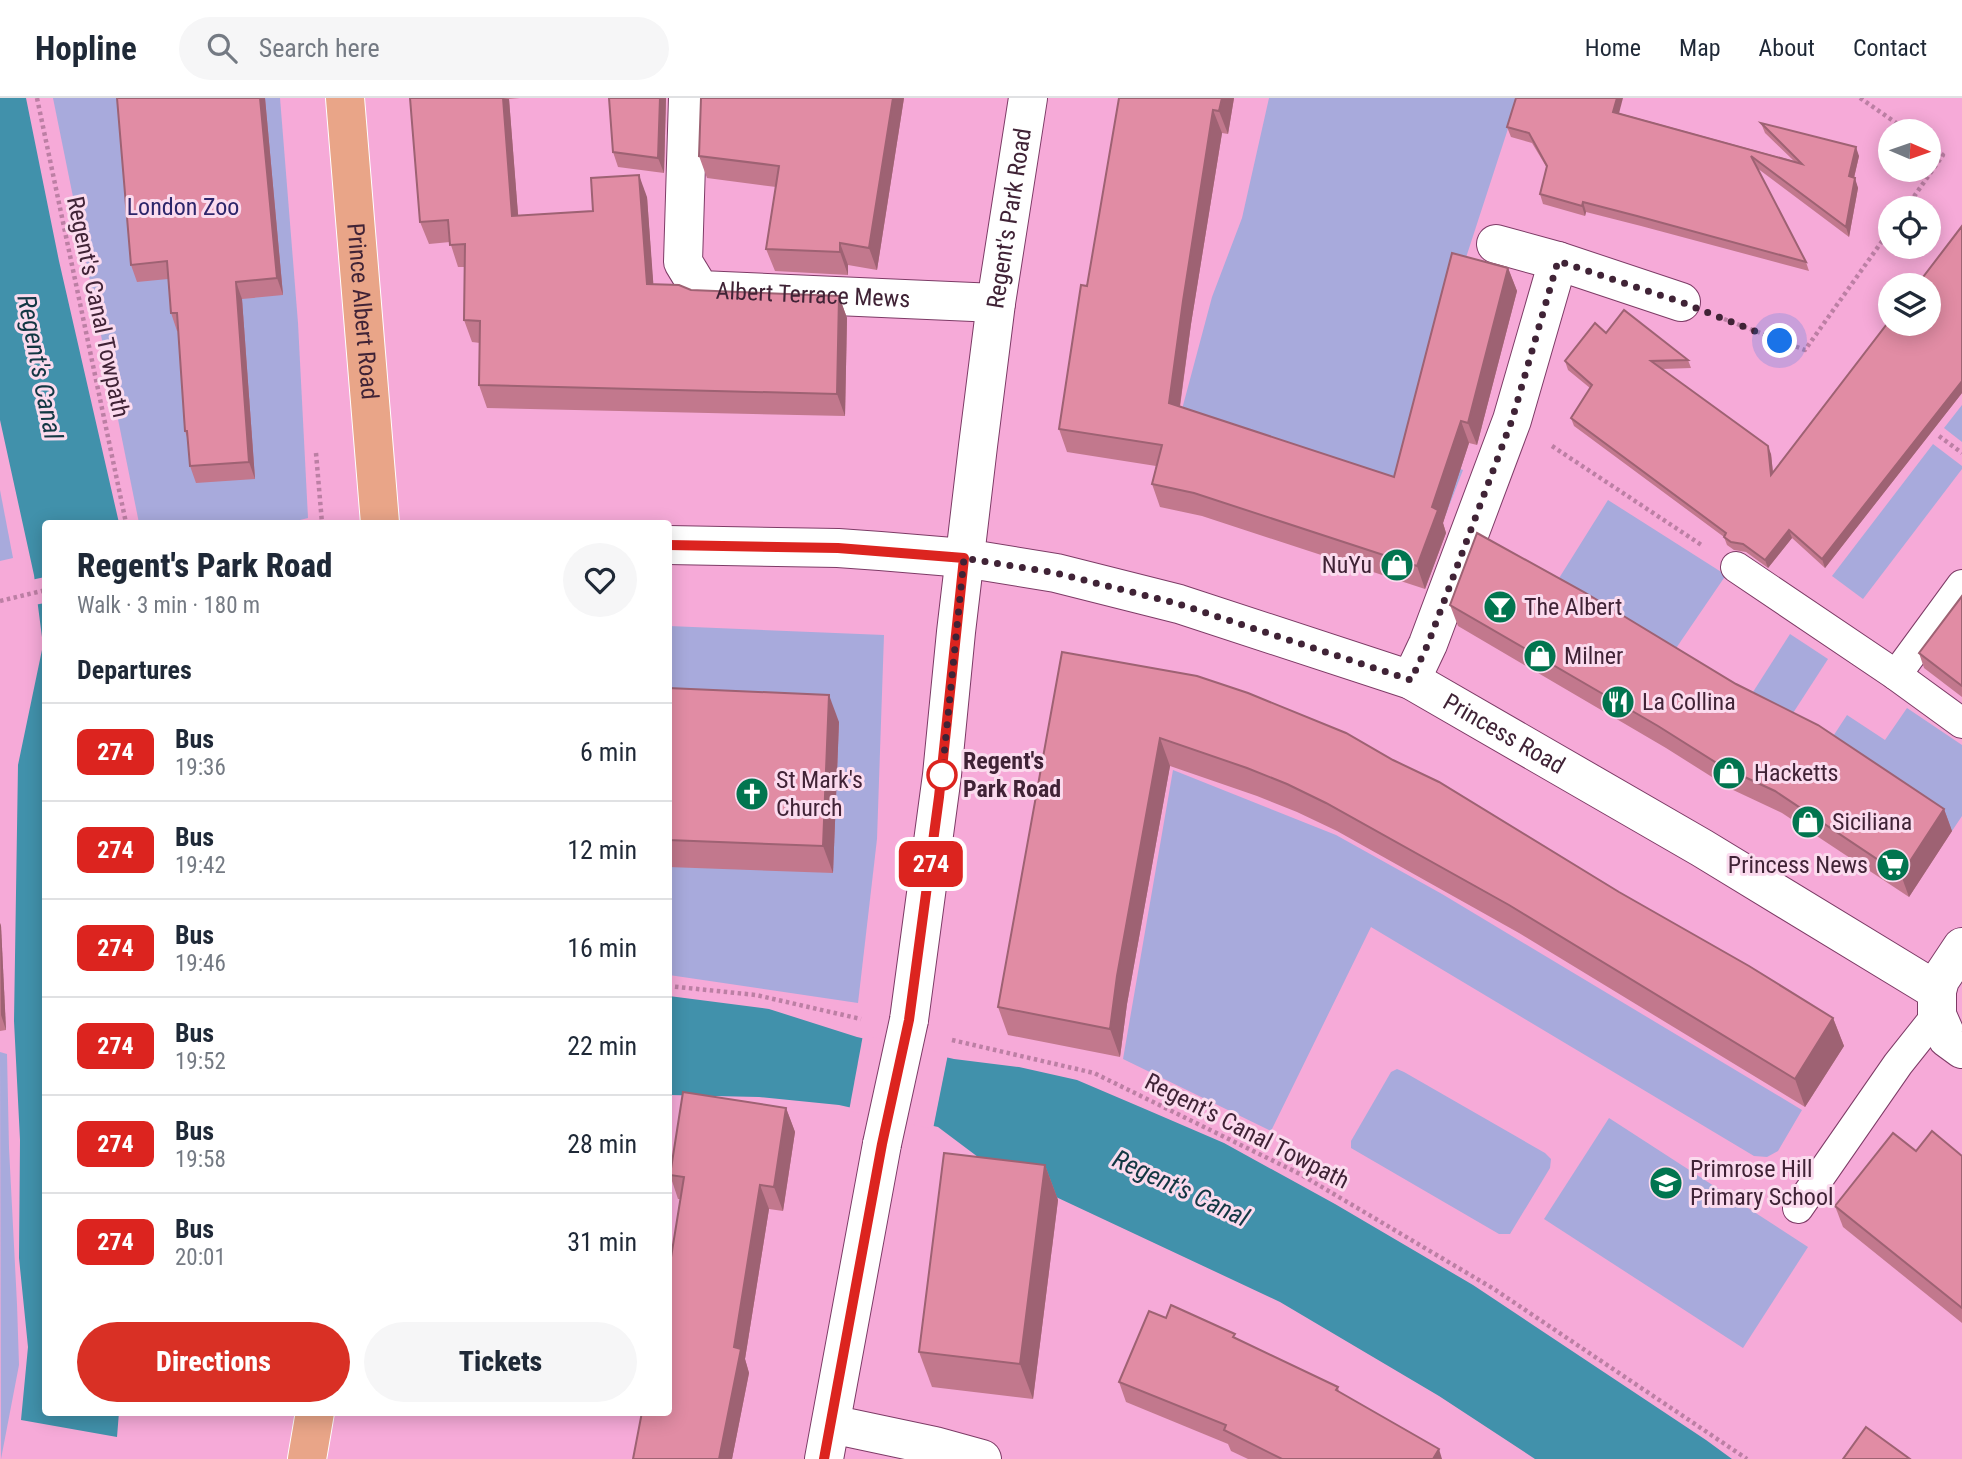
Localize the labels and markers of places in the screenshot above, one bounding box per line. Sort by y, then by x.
shop icon: NuYu [1378,546,1416,584]
place label: NuYu [1322,551,1372,579]
bar icon: The Albert [1481,588,1519,626]
place label: The Albert [1524,593,1622,621]
shop icon: Milner [1521,637,1559,675]
place label: Milner [1564,642,1623,670]
restaurant icon: La Collina [1599,683,1637,721]
place label: La Collina [1642,688,1736,716]
place label: Regent's Park Road [963,747,1061,803]
shop icon: Hacketts [1710,754,1748,792]
place label: Hacketts [1754,759,1838,787]
marker: Regent's Park Road [927,760,957,790]
place label: St Mark's Church [776,766,863,822]
church icon: St Mark's Church [733,775,771,813]
shop icon: Siciliana [1789,803,1827,841]
place label: Siciliana [1832,808,1912,836]
supermarket icon: Princess News [1874,846,1912,884]
place label: Princess News [1728,851,1868,879]
place label: Primrose Hill Primary School [1690,1155,1833,1211]
school or university icon: Primrose Hill Primary School [1647,1164,1685,1202]

